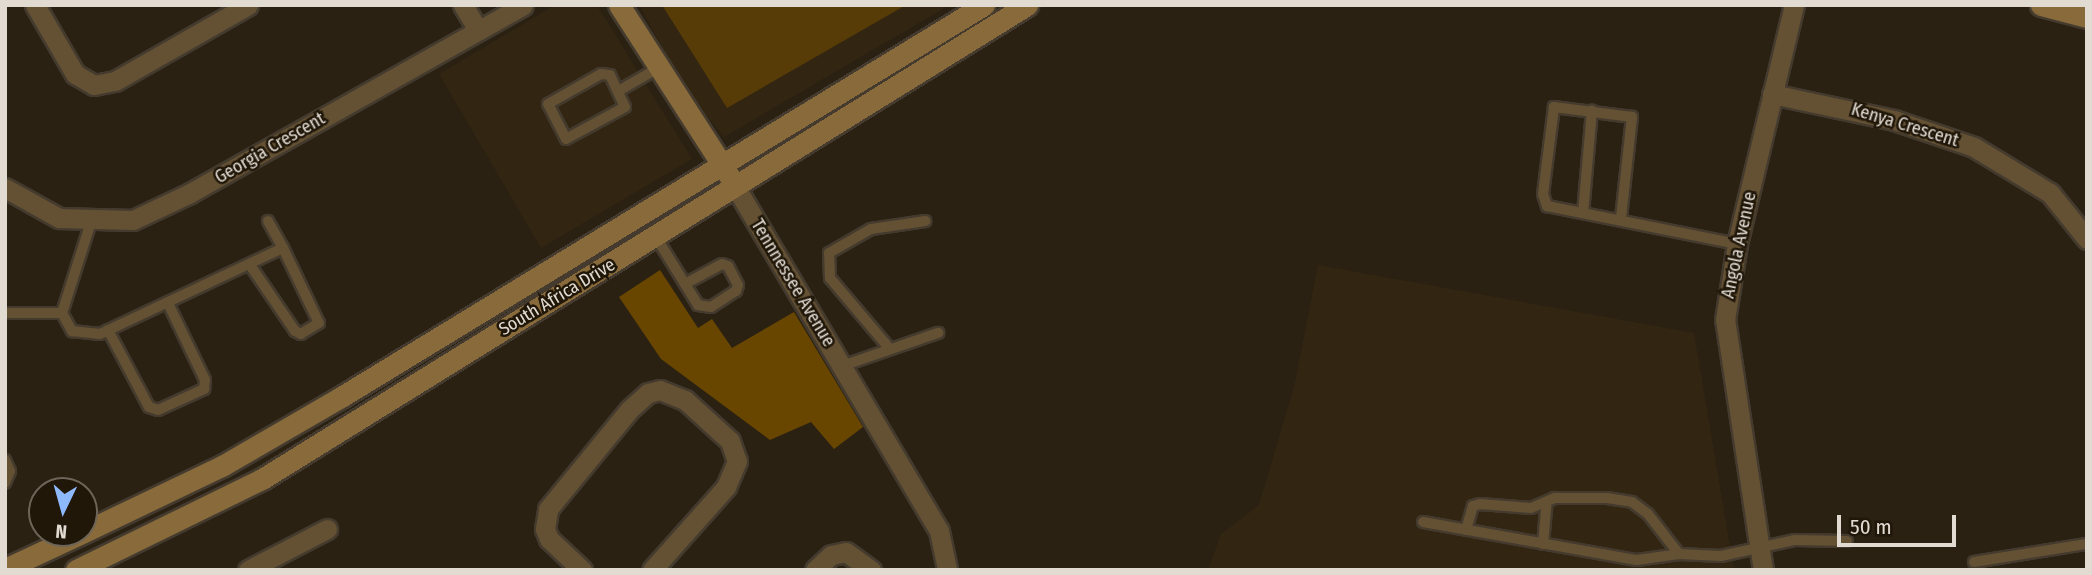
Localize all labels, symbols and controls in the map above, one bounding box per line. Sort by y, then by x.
street label: Kenya Crescent [1849,98,1961,152]
street label: Georgia Crescent [211,108,329,188]
street label: Angola Avenue [1717,190,1761,300]
street label: Tennnessee Avenue [746,215,840,351]
street label: South Africa Drive [495,254,619,340]
north arrow [28,477,98,547]
scale bar [1840,502,1959,546]
text: 50 m [1850,514,1892,540]
text: N [55,519,68,543]

